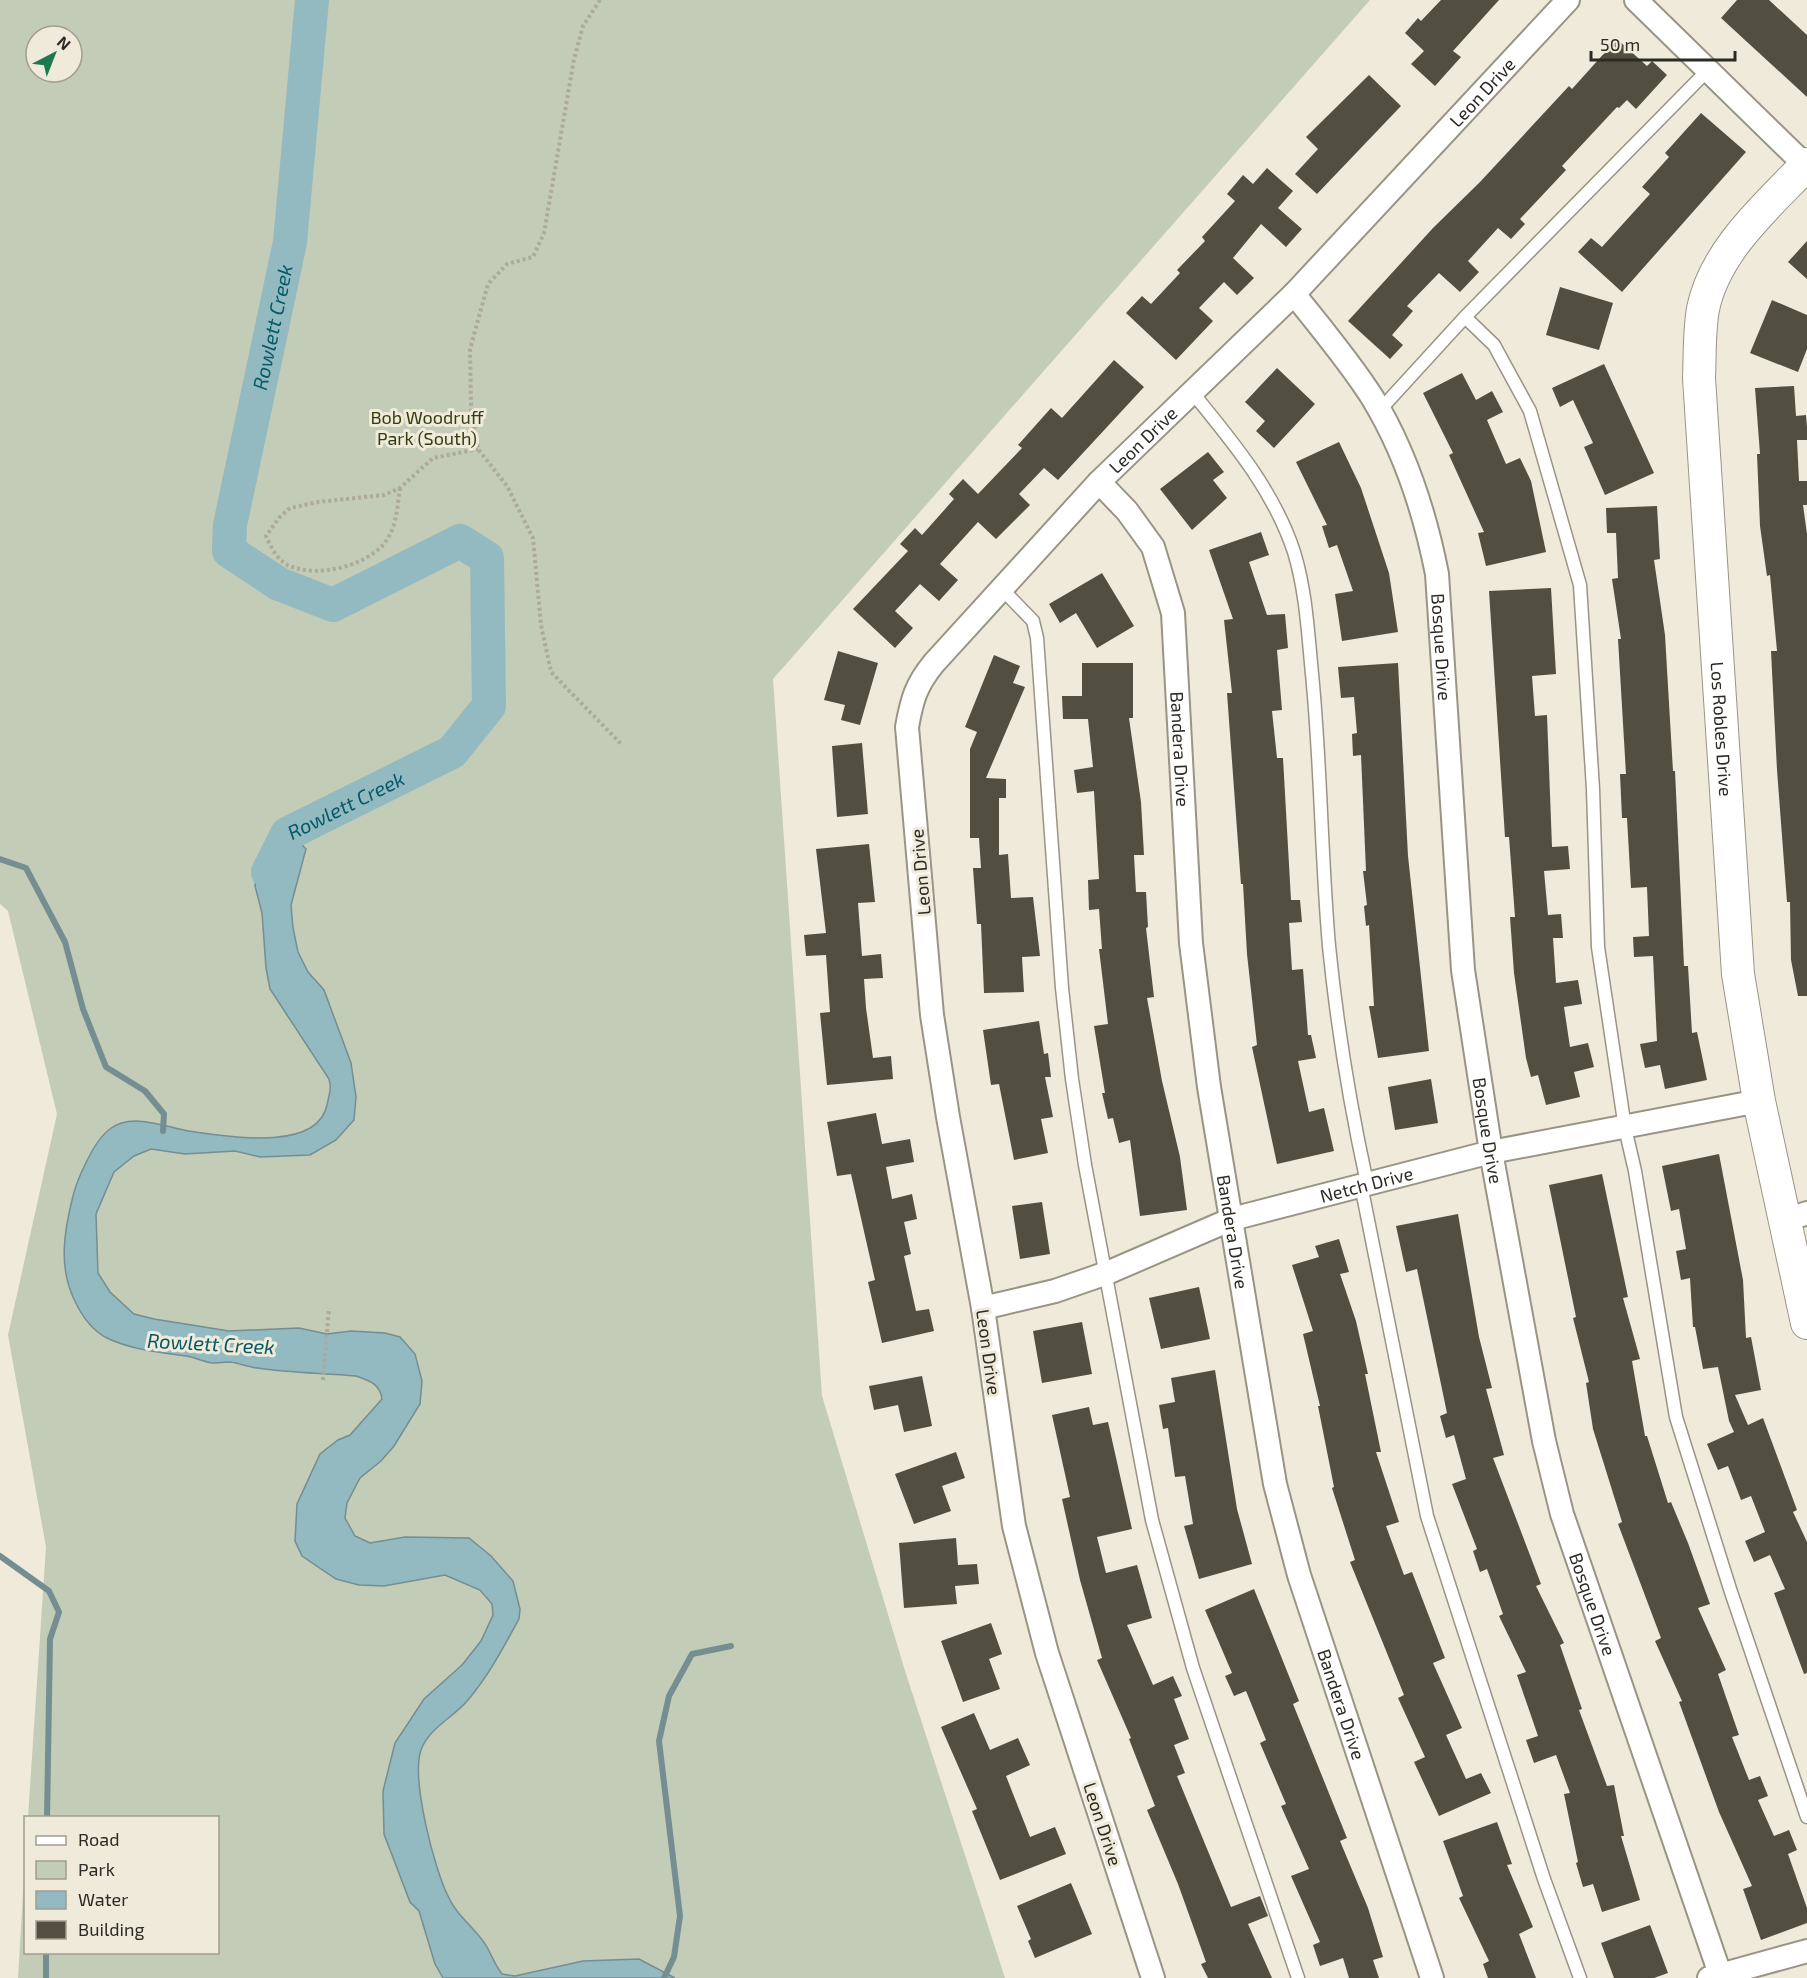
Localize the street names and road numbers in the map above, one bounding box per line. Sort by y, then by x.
street label: Leon Drive [1445,53,1520,131]
street label: Leon Drive [1104,402,1182,478]
street label: Bosque Drive [1427,593,1456,701]
street label: Los Robles Drive [1707,661,1737,797]
street label: Bandera Drive [1166,691,1195,807]
street label: Leon Drive [905,828,935,916]
street label: Bosque Drive [1469,1076,1508,1185]
street label: Netch Drive [1318,1162,1415,1207]
street label: Bandera Drive [1213,1173,1253,1290]
street label: Leon Drive [972,1308,1006,1396]
street label: Bosque Drive [1565,1550,1621,1658]
street label: Bandera Drive [1313,1646,1370,1763]
street label: Leon Drive [1079,1780,1127,1868]

